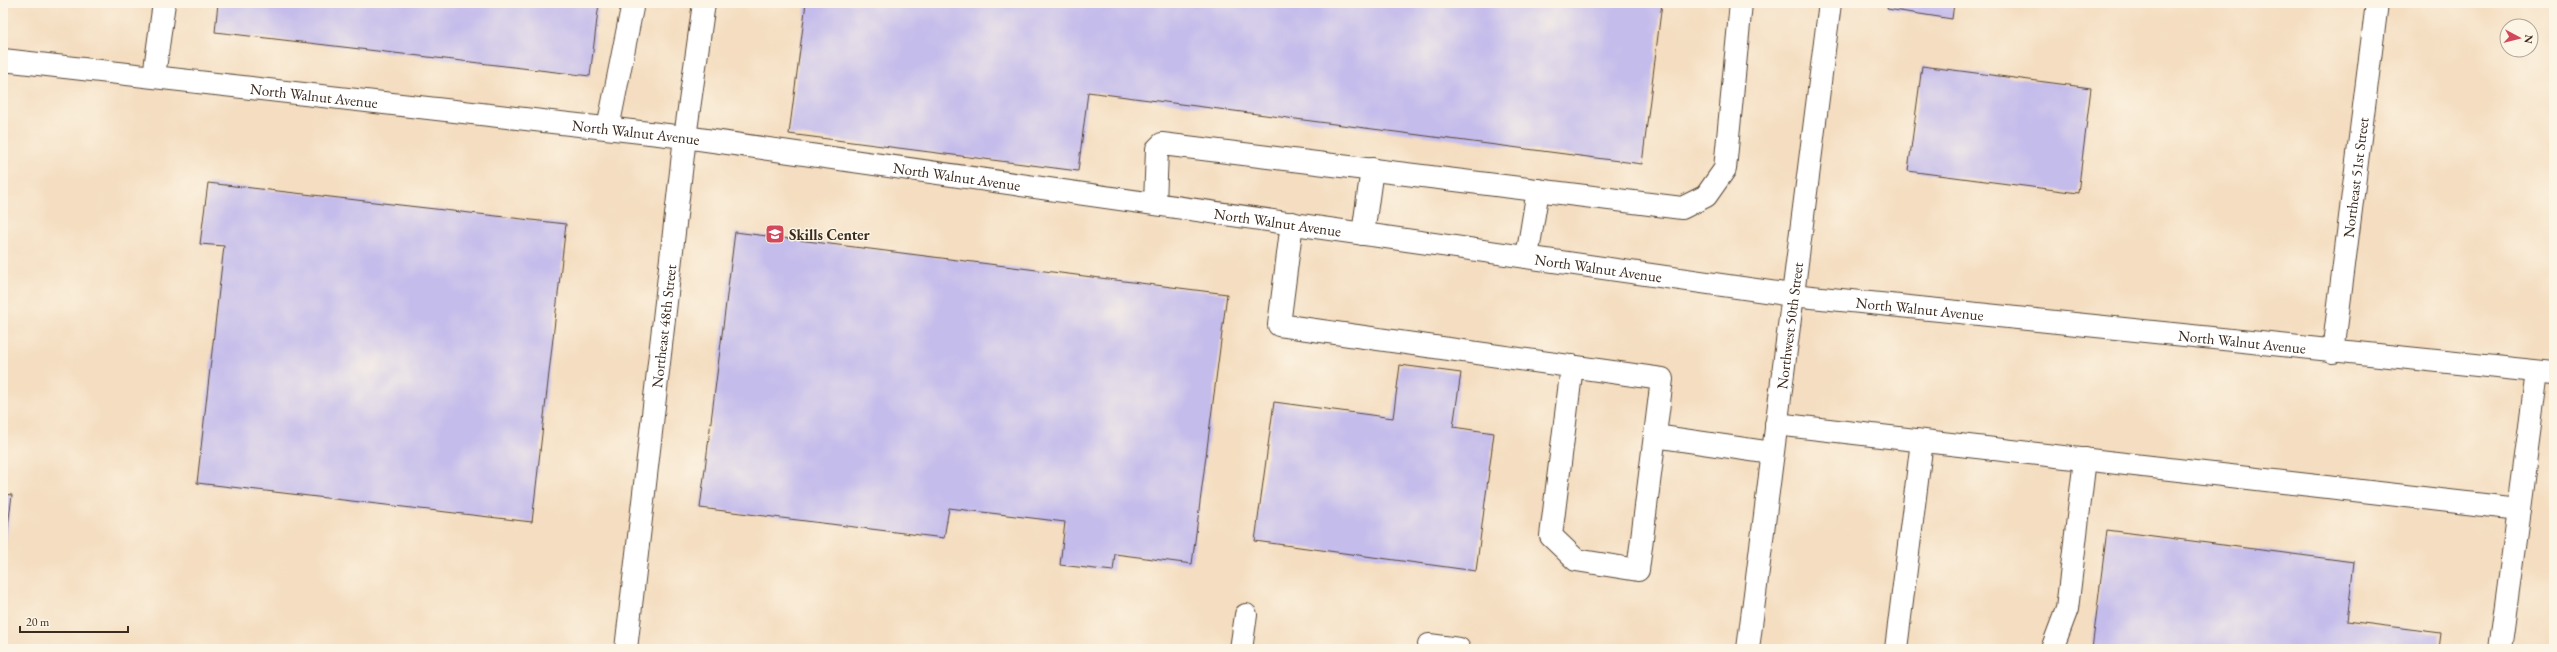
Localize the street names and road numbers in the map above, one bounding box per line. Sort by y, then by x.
street label: North Walnut Avenue [249,78,379,112]
street label: North Walnut Avenue [571,115,701,149]
street label: Northeast 51st Street [2338,116,2372,239]
street label: North Walnut Avenue [892,157,1022,194]
street label: North Walnut Avenue [1213,203,1343,240]
street label: North Walnut Avenue [1534,249,1663,286]
street label: Northwest 50th Street [1772,261,1807,390]
street label: Northeast 48th Street [647,263,680,389]
street label: North Walnut Avenue [1855,292,1985,324]
street label: North Walnut Avenue [2177,325,2307,357]

